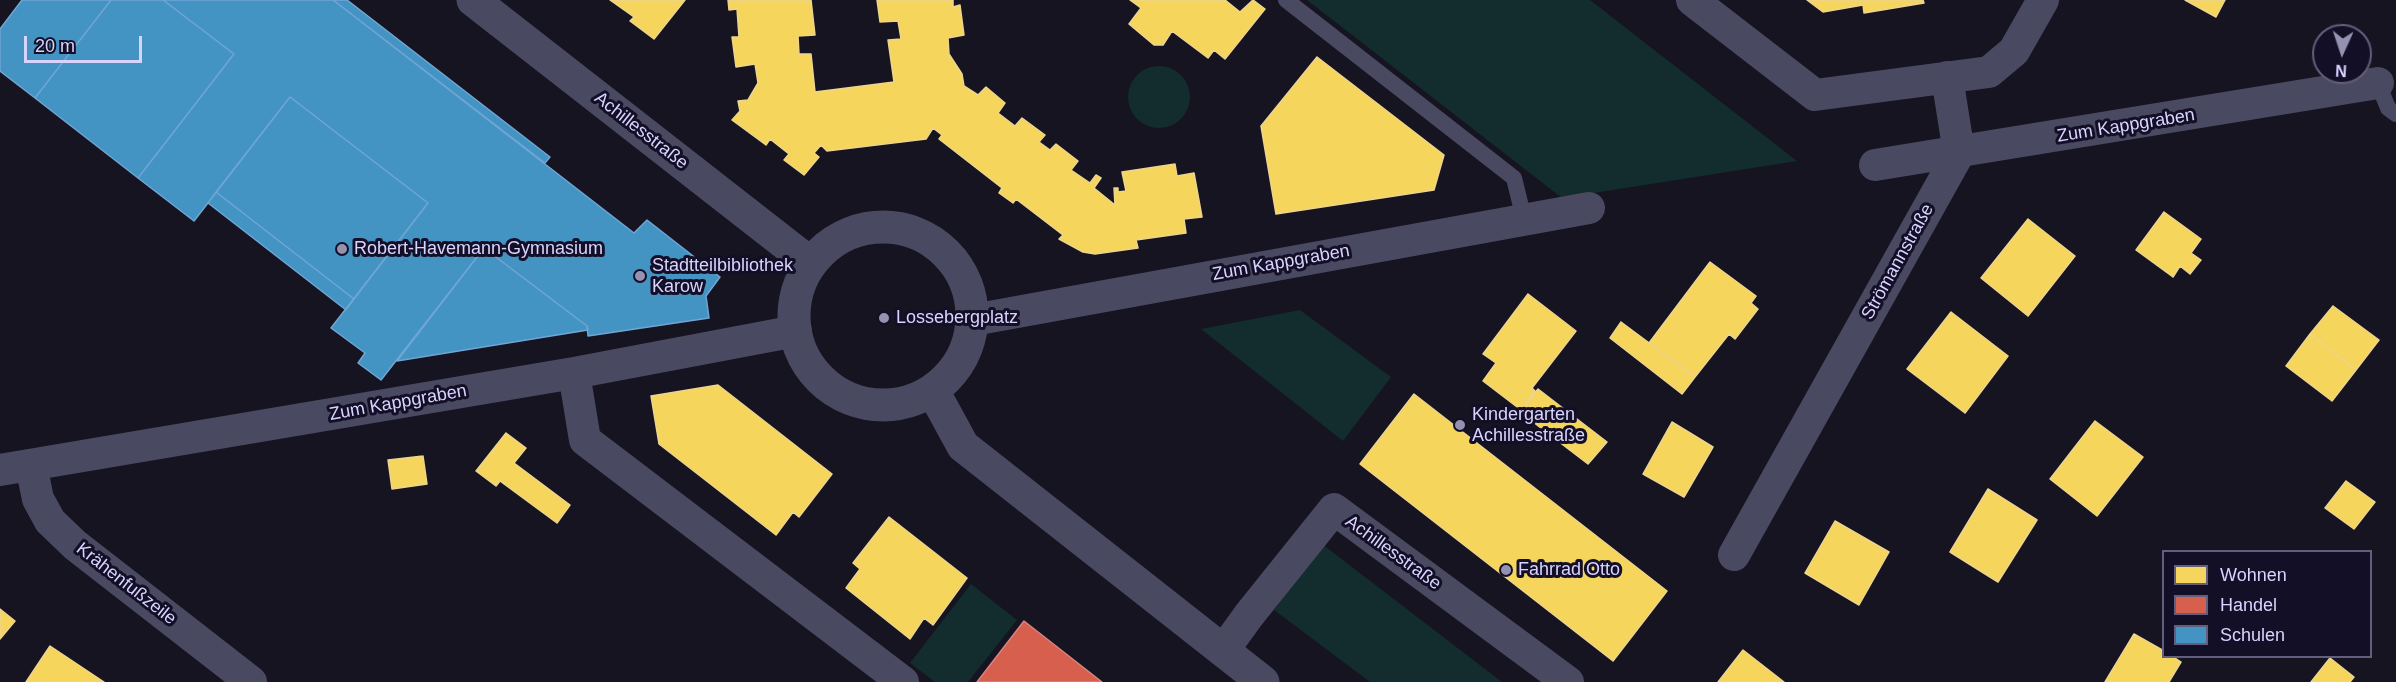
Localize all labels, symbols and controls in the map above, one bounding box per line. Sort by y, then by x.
scale bar [27,24,146,62]
north arrow [2312,24,2372,84]
text: 20 m [35,36,75,56]
text: N [2335,62,2347,79]
street label: Achillesstraße [590,88,692,174]
street label: Zum Kappgraben [2056,104,2196,148]
street label: Strömannstraße [1857,200,1939,324]
place label: Robert-Havemann-Gymnasium [354,238,603,260]
street label: Zum Kappgraben [1211,240,1351,286]
marker: Robert-Havemann-Gymnasium [335,242,349,256]
place label: Stadtteilbibliothek Karow [652,255,793,298]
marker: Stadtteilbibliothek Karow [633,269,647,283]
place label: Lossebergplatz [896,307,1018,329]
marker: Lossebergplatz [877,311,891,325]
street label: Zum Kappgraben [328,380,468,426]
place label: Kindergarten Achillesstraße [1472,404,1585,446]
marker: Kindergarten Achillesstraße [1453,418,1467,432]
street label: Achillesstraße [1341,511,1445,595]
street label: Krähenfußzeile [72,538,180,630]
legend [2162,550,2372,658]
place label: Fahrrad Otto [1518,559,1620,581]
marker: Fahrrad Otto [1499,563,1513,577]
text: Wohnen [2220,565,2287,585]
text: Handel [2220,595,2277,615]
text: Schulen [2220,625,2285,645]

